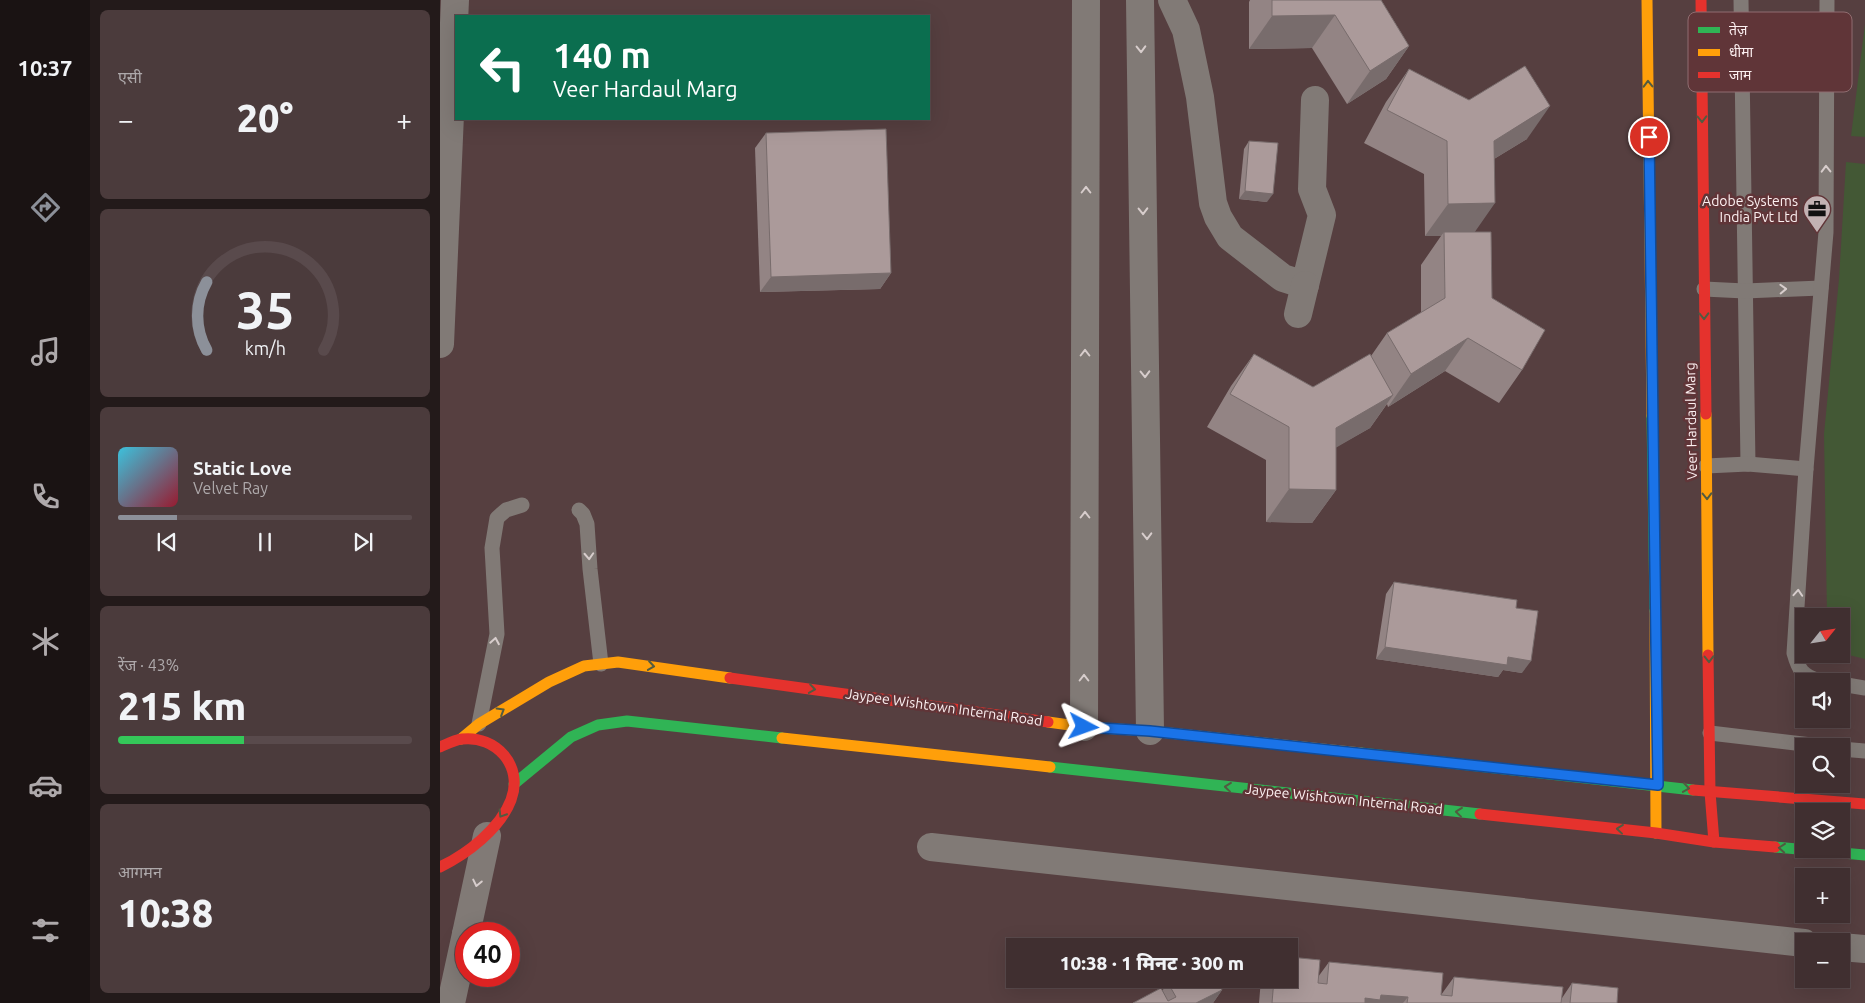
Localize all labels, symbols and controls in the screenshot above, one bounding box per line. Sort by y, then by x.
legend [1688,12,1852,92]
text: तेज़ [1729,21,1748,38]
icon: left [470,35,535,100]
text: 140 m [553,35,651,75]
text: धीमा [1729,44,1754,60]
one-way arrow [1136,45,1146,53]
text: 10:37 [17,55,73,80]
text: जाम [1729,67,1752,83]
text: एसी [118,68,142,86]
text: Veer Hardaul Marg [553,76,738,101]
one-way arrow [1643,80,1654,88]
text: 20° [237,97,293,139]
text: − [118,104,134,135]
text: + [396,104,412,135]
one-way arrow [1697,115,1708,123]
pin [1628,116,1670,158]
icon: arrive [1635,123,1663,151]
one-way arrow [1821,165,1831,172]
one-way arrow [1081,186,1091,194]
icon: directions [28,190,63,225]
place label: Adobe Systems India Pvt Ltd [1702,193,1798,225]
office icon: Adobe Systems India Pvt Ltd [1802,194,1832,233]
one-way arrow [1138,208,1148,215]
text: 35 [236,281,294,339]
one-way arrow [1780,284,1787,294]
one-way arrow [1699,312,1710,320]
icon: music [28,334,63,369]
text: km/h [244,338,286,358]
one-way arrow [1080,349,1090,356]
street label: Veer Hardaul Marg [1682,362,1700,480]
one-way arrow [1140,370,1150,378]
text: Static Love [193,457,292,479]
icon: phone [28,479,63,514]
text: Velvet Ray [193,479,268,497]
one-way arrow [1702,492,1712,500]
one-way arrow [1080,511,1090,519]
icon: previous [153,528,181,556]
icon: pause [251,528,279,556]
icon: next [349,528,377,556]
one-way arrow [1142,532,1152,540]
one-way arrow [584,552,595,560]
one-way arrow [1792,589,1803,597]
north arrow [1795,608,1850,662]
map controls [1795,608,1850,988]
icon: climate [28,624,63,659]
one-way arrow [490,637,500,646]
one-way arrow [1704,655,1714,663]
text: रेंज · 43% [118,656,179,674]
one-way arrow [647,661,655,671]
button: sound [1795,673,1850,728]
one-way arrow [1079,674,1089,682]
one-way arrow [808,683,816,694]
text: 215 km [118,685,246,727]
street label: Jaypee Wishtown Internal Road [845,685,1043,729]
position arrow [1057,700,1109,752]
one-way arrow [495,707,504,717]
button: search [1795,738,1850,793]
icon: car [28,768,63,803]
one-way arrow [1223,781,1231,792]
street label: Jaypee Wishtown Internal Road [1244,781,1444,817]
one-way arrow [1682,783,1690,793]
button: layers [1795,803,1850,858]
one-way arrow [1454,807,1462,818]
one-way arrow [499,809,508,818]
one-way arrow [1616,824,1624,835]
one-way arrow [1777,843,1785,854]
text: आगमन [118,863,162,881]
button: + [1795,868,1850,923]
one-way arrow [472,879,483,888]
text: 10:38 [118,892,213,934]
icon: filters [28,913,63,948]
speed limit sign: 40 [455,922,520,987]
button: − [1795,933,1850,988]
text: 10:38 · 1 मिनट · 300 m [1060,952,1244,974]

